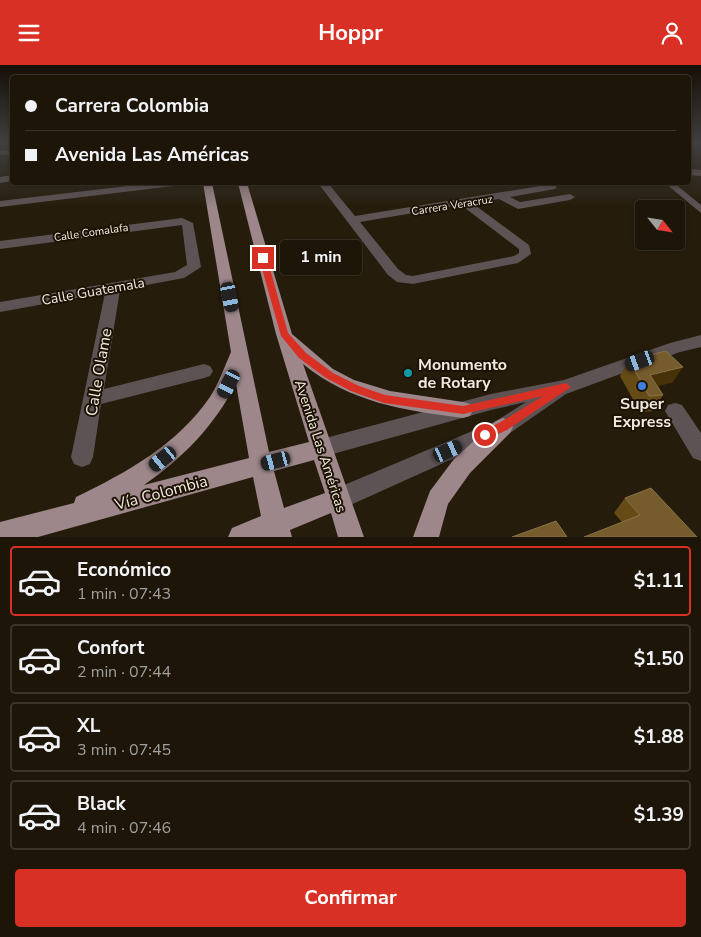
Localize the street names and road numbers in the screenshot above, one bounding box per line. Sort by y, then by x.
street label: Carrera Veracruz [410,192,494,219]
street label: Calle Comalafa [53,220,129,245]
street label: Calle Guatemala [40,273,146,310]
street label: Calle Olame [80,327,118,418]
street label: Avenida Las Américas [290,377,351,515]
street label: Vía Colombia [111,470,210,516]

